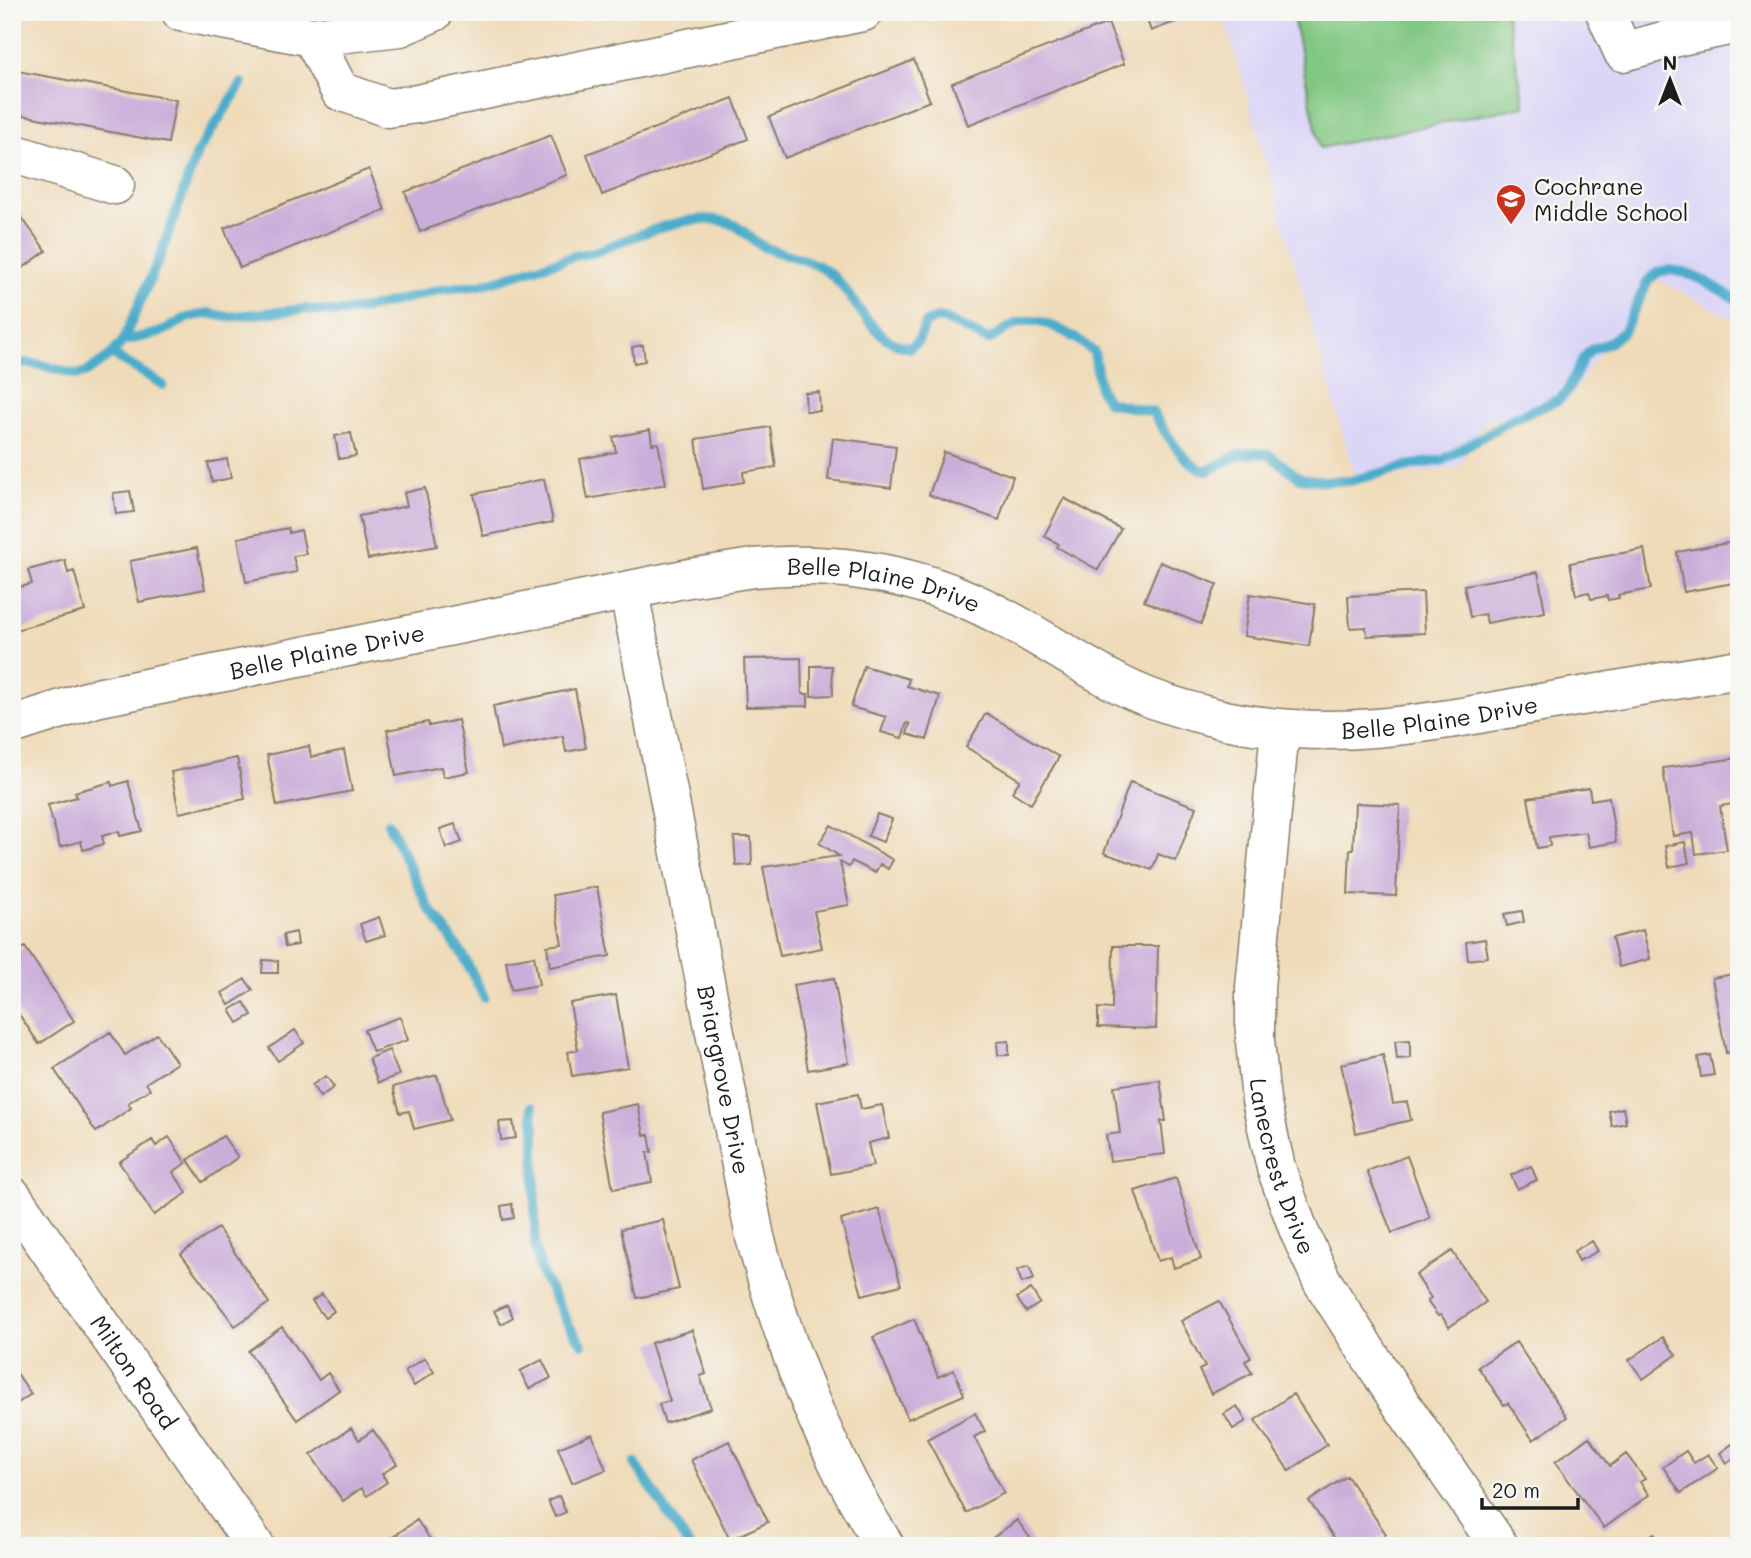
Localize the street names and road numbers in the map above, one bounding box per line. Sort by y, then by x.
street label: Belle Plaine Drive [787,551,985,619]
street label: Belle Plaine Drive [227,617,427,686]
street label: Belle Plaine Drive [1341,689,1540,745]
street label: Briargrove Drive [691,983,757,1177]
street label: Lanecrest Drive [1244,1077,1323,1259]
street label: Milton Road [84,1309,184,1435]

